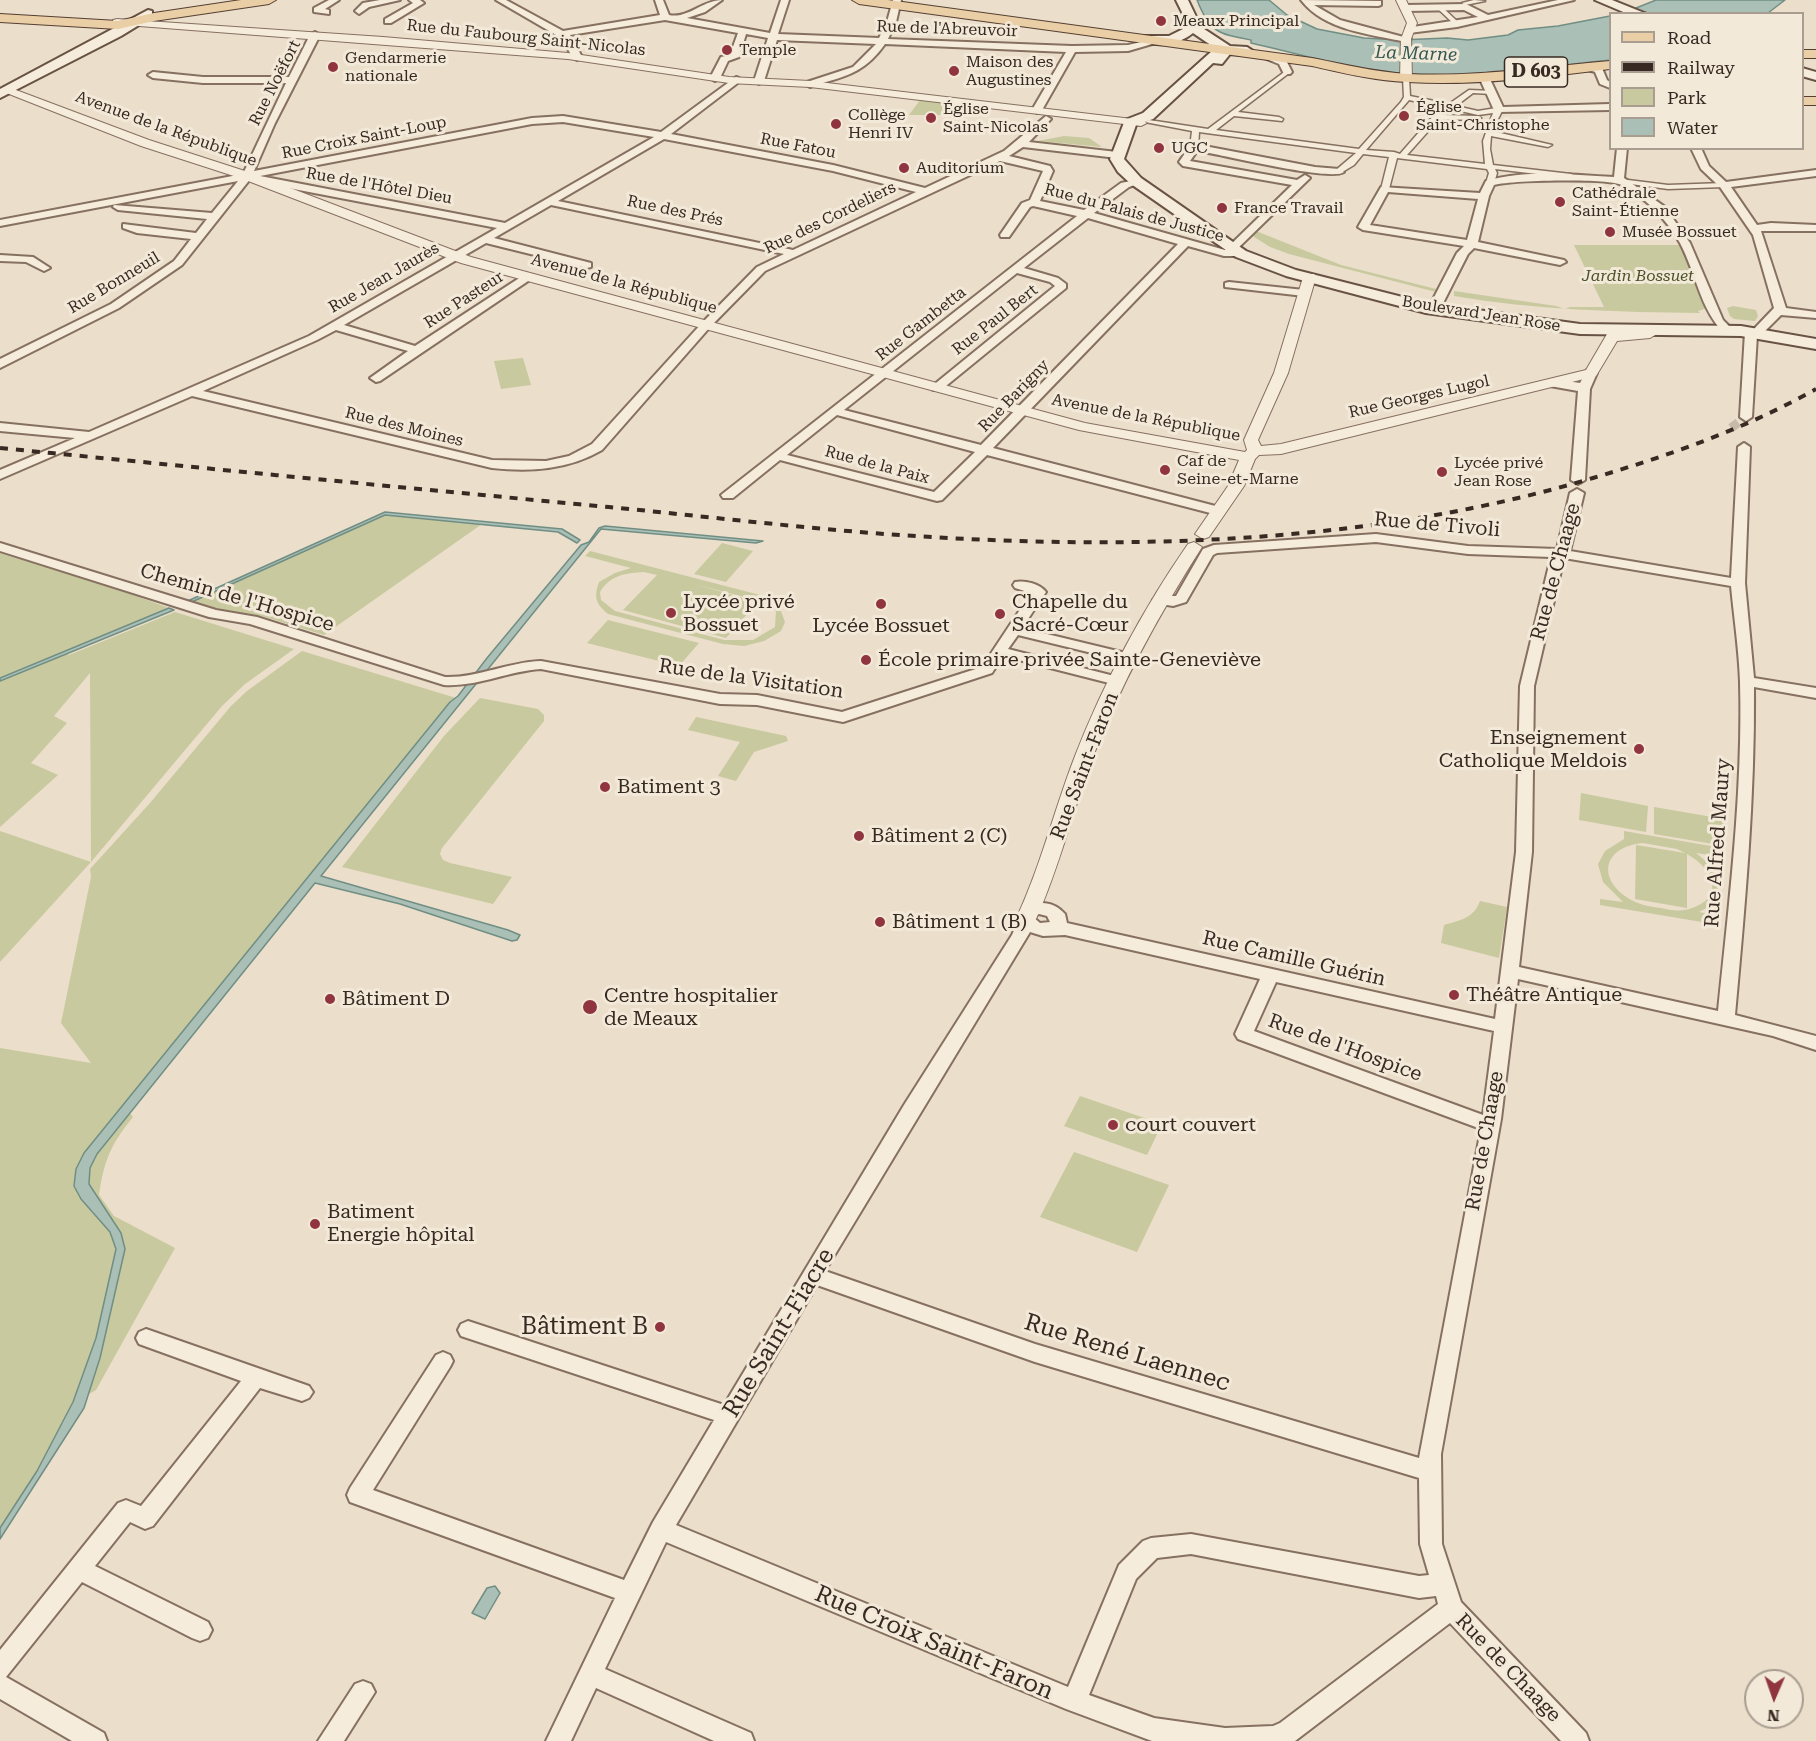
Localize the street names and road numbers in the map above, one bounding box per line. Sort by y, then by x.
street label: Rue du Faubourg Saint-Nicolas [406,16,646,60]
street label: Rue de l'Abreuvoir [876,17,1018,41]
street label: Rue Noëfort [245,37,305,129]
road number: D 603 [1504,57,1568,87]
street label: Avenue de la République [73,87,259,171]
street label: Rue Croix Saint-Loup [280,113,448,163]
street label: Rue Fatou [759,129,837,163]
street label: Rue de l'Hôtel Dieu [304,164,454,208]
street label: Rue des Cordeliers [761,178,899,258]
street label: Rue du Palais de Justice [1042,180,1226,246]
street label: Rue des Prés [625,191,725,231]
street label: Rue Jean Jaurès [325,239,443,317]
street label: Rue Bonneuil [65,248,163,318]
street label: Avenue de la République [529,250,719,318]
street label: Rue Pasteur [421,267,507,333]
street label: Rue Paul Bert [948,281,1042,359]
street label: Rue Gambetta [872,283,970,365]
street label: Boulevard Jean Rose [1400,292,1562,336]
street label: Rue Barigny [975,356,1053,436]
street label: Rue Georges Lugol [1347,371,1491,423]
street label: Avenue de la République [1050,390,1242,446]
street label: Rue des Moines [343,403,465,451]
street label: Rue de la Paix [823,442,931,488]
street label: Rue de Chaage [1526,501,1586,643]
street label: Rue de Tivoli [1373,508,1501,542]
street label: Chemin de l'Hospice [137,559,337,637]
street label: Rue de la Visitation [657,654,845,704]
street label: Rue Saint-Faron [1046,689,1124,843]
street label: Rue Alfred Maury [1700,758,1736,928]
street label: Rue Camille Guérin [1200,926,1388,992]
street label: Rue de l'Hospice [1265,1009,1425,1087]
street label: Rue de Chaage [1461,1069,1509,1213]
street label: Rue Saint-Fiacre [717,1243,841,1423]
street label: Rue René Laennec [1021,1308,1233,1398]
street label: Rue Croix Saint-Faron [810,1580,1058,1706]
street label: Rue de Chaage [1450,1609,1566,1727]

